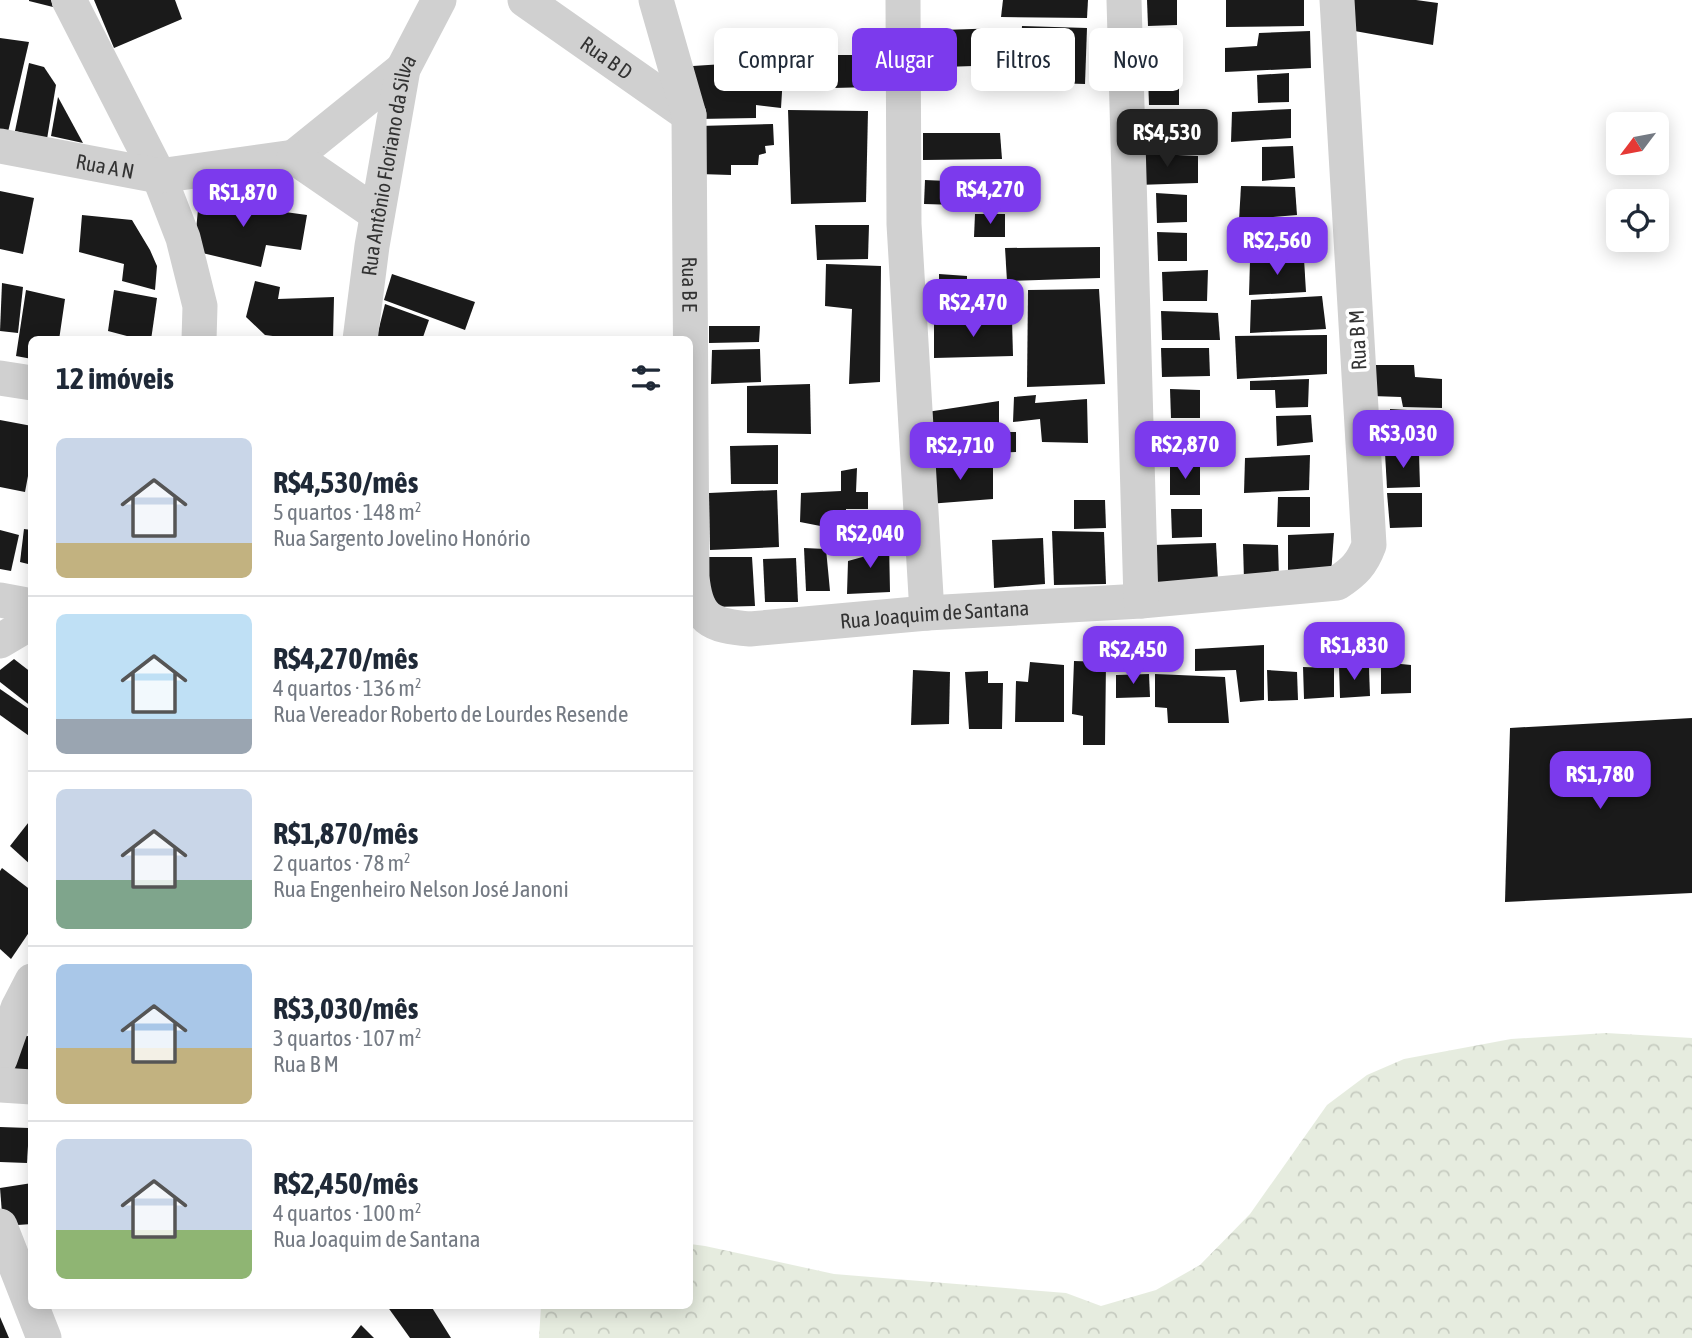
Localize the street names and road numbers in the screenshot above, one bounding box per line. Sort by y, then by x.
street label: Rua B D [576,31,637,84]
street label: Rua Antônio Floriano da Silva [356,50,421,277]
street label: Rua A N [74,149,136,183]
street label: Rua B E [678,257,702,312]
street label: Rua B M [1343,309,1371,371]
street label: Rua Joaquim de Santana [839,595,1030,633]

